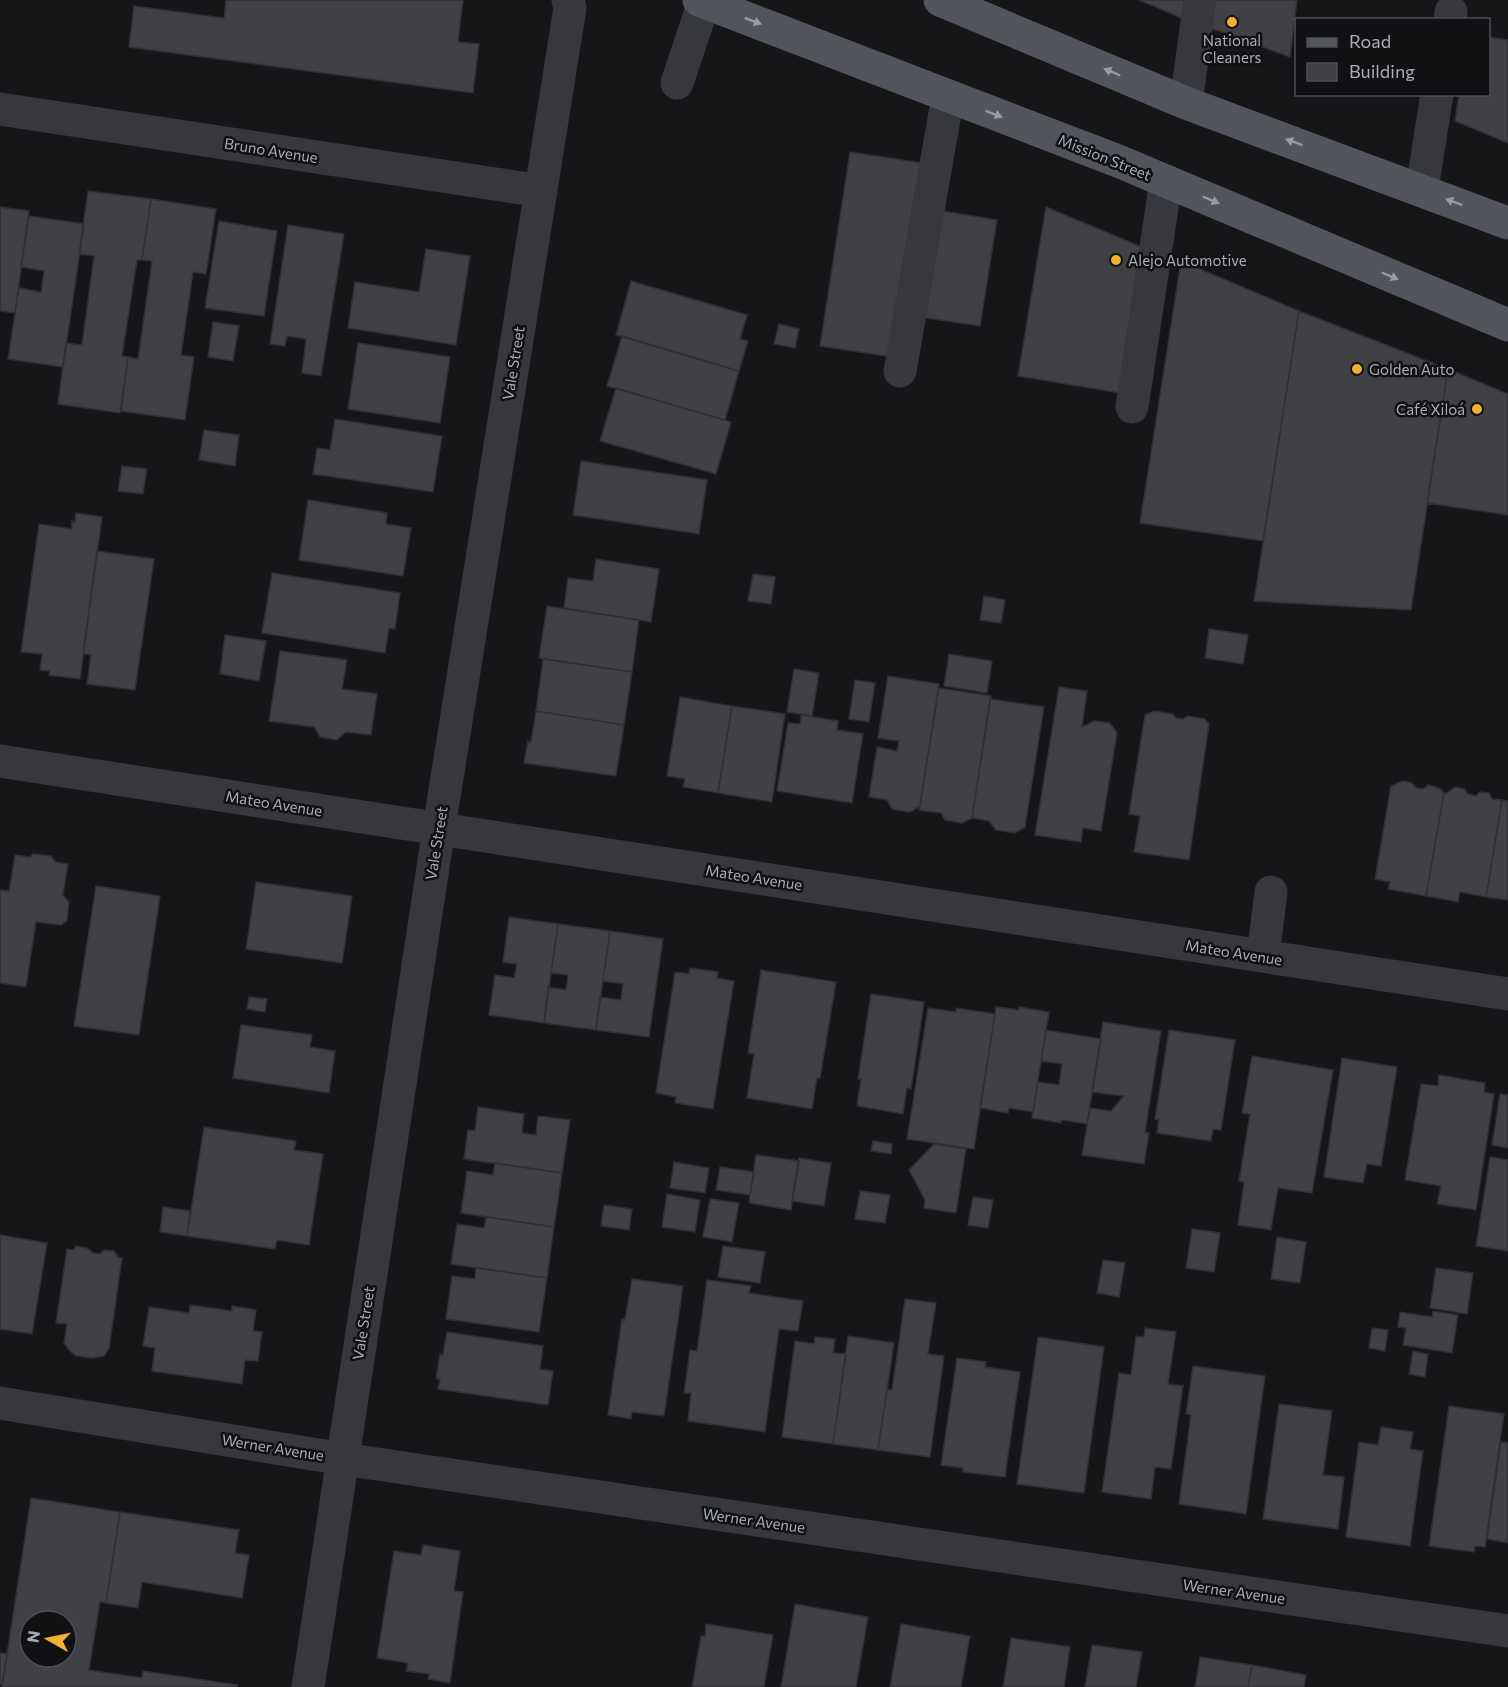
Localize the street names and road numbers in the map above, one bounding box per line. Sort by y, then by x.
street label: Mission Street [1056,130,1154,184]
street label: Bruno Avenue [223,134,319,166]
street label: Vale Street [498,325,528,401]
street label: Mateo Avenue [224,786,324,820]
street label: Vale Street [421,805,451,881]
street label: Mateo Avenue [704,860,804,894]
street label: Mateo Avenue [1184,935,1284,969]
street label: Vale Street [348,1285,378,1361]
street label: Werner Avenue [220,1430,326,1464]
street label: Werner Avenue [701,1504,807,1536]
street label: Werner Avenue [1181,1575,1287,1607]

